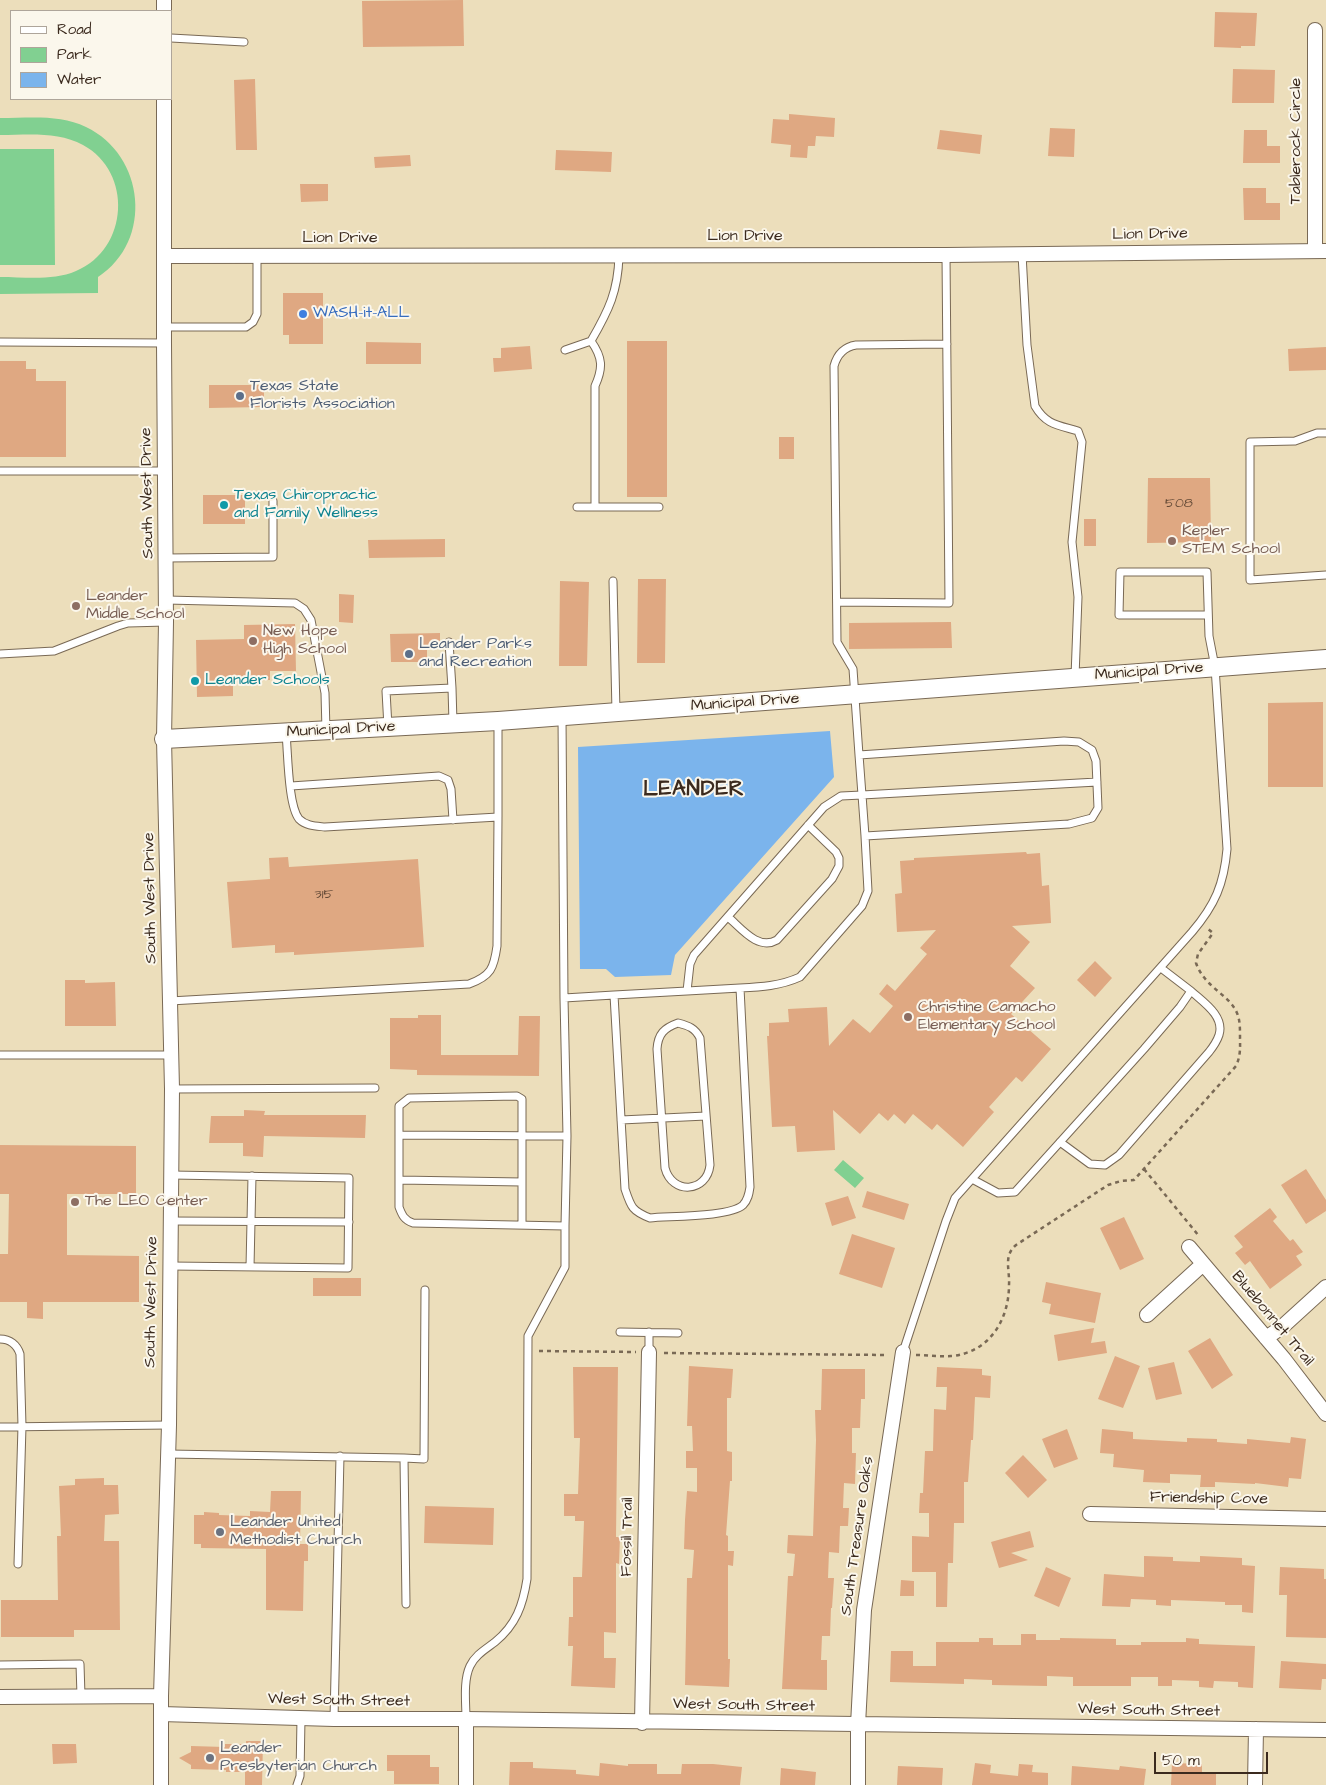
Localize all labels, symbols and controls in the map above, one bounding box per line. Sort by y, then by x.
legend [10,10,172,100]
text: Road [57,19,91,40]
text: Park [57,44,92,65]
text: Water [57,69,101,90]
street label: Tablerock Circle [1287,78,1307,204]
street label: Lion Drive [1112,225,1188,245]
street label: Lion Drive [707,227,783,247]
street label: Lion Drive [302,229,378,249]
place label: WASH-it-ALL [313,304,410,324]
marker: WASH-it-ALL [297,308,309,320]
place label: Texas State Florists Association [250,377,395,415]
marker: Texas State Florists Association [234,390,246,402]
street label: South West Drive [137,427,159,559]
place label: Texas Chiropractic and Family Wellness [234,486,378,524]
house number: 508 [1165,496,1193,512]
marker: Texas Chiropractic and Family Wellness [218,499,230,511]
place label: Kepler STEM School [1182,522,1280,560]
marker: Kepler STEM School [1166,535,1178,547]
place label: Leander Middle School [86,587,184,625]
marker: Leander Middle School [70,600,82,612]
place label: New Hope High School [263,622,347,660]
marker: New Hope High School [247,635,259,647]
place label: Leander Parks and Recreation [419,635,532,673]
marker: Leander Parks and Recreation [403,648,415,660]
street label: Municipal Drive [1094,659,1204,685]
place label: Leander Schools [205,671,330,691]
marker: Leander Schools [189,675,201,687]
street label: Municipal Drive [690,690,800,716]
street label: Municipal Drive [286,718,396,742]
district label: LEANDER [642,778,746,804]
street label: South West Drive [140,832,162,964]
house number: 315 [315,887,333,903]
place label: Christine Camacho Elementary School [918,998,1056,1036]
marker: Christine Camacho Elementary School [902,1011,914,1023]
place label: The LEO Center [85,1192,208,1212]
marker: The LEO Center [69,1196,81,1208]
street label: South West Drive [141,1236,163,1368]
street label: Bluebonnet Trail [1227,1268,1317,1370]
street label: South Treasure Oaks [837,1455,879,1617]
street label: Friendship Cove [1150,1488,1268,1510]
street label: Fossil Trail [618,1497,638,1577]
place label: Leander United Methodist Church [230,1513,361,1551]
marker: Leander United Methodist Church [214,1526,226,1538]
street label: West South Street [268,1690,410,1712]
street label: West South Street [673,1695,815,1717]
street label: West South Street [1078,1700,1220,1722]
place label: Leander Presbyterian Church [220,1739,377,1777]
scale bar [1156,1742,1270,1774]
text: 50 m [1162,1750,1200,1771]
marker: Leander Presbyterian Church [204,1752,216,1764]

